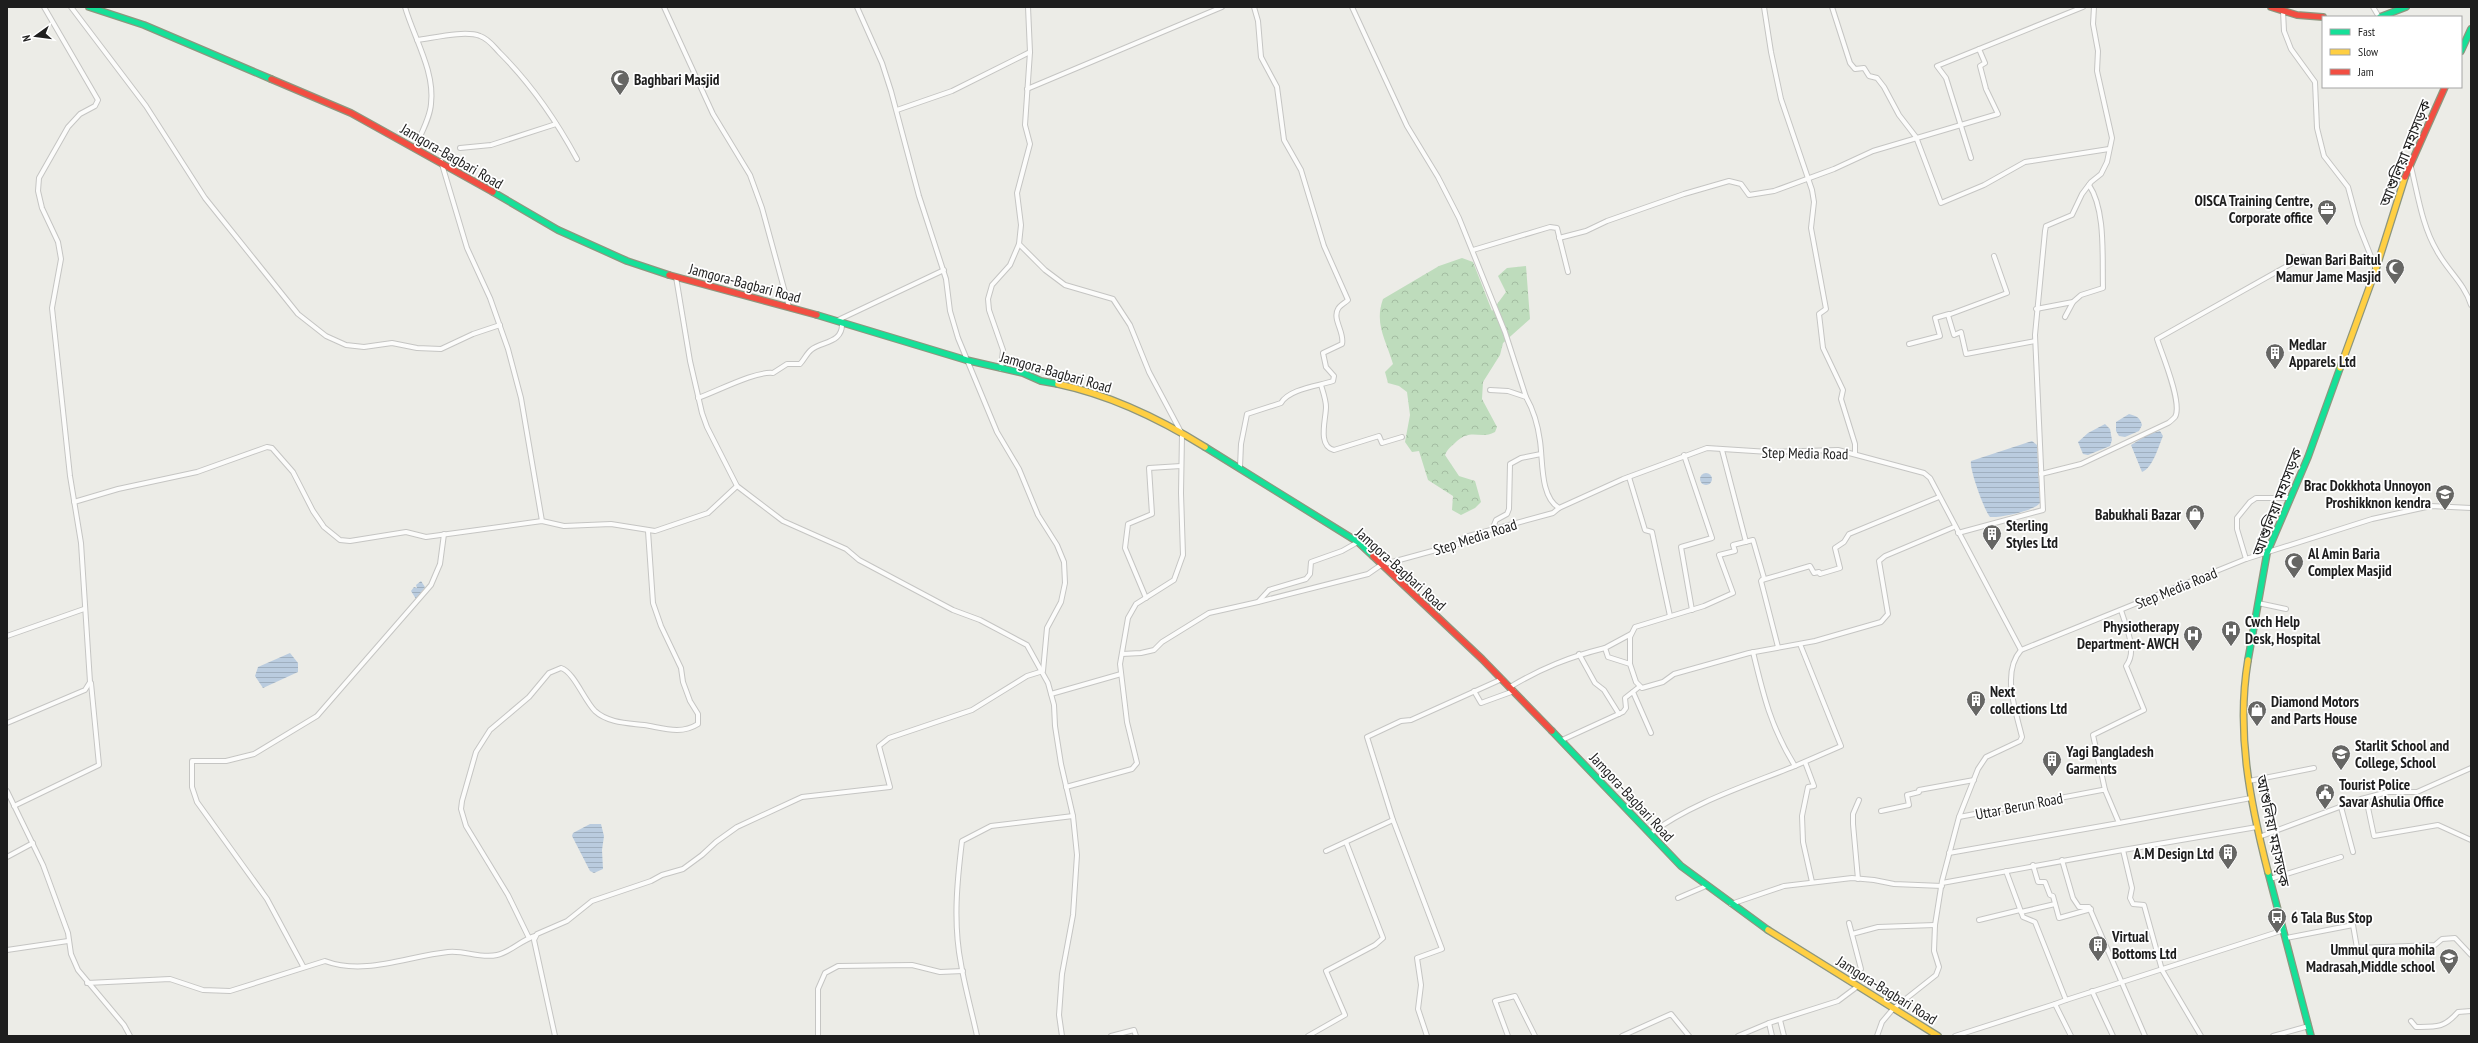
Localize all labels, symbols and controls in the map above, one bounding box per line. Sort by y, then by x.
north arrow [16,16,56,56]
legend [2322,16,2462,88]
text: Fast [2358,24,2376,39]
text: N [19,34,34,43]
text: Slow [2358,44,2379,59]
text: Jam [2357,64,2374,79]
mosque icon: Baghbari Masjid [609,68,631,96]
place label: Baghbari Masjid [634,70,720,89]
street label: আশুলিয়া মহাসড়ক [2375,96,2435,210]
street label: Jamgora-Bagbari Road [397,119,507,193]
place label: OISCA Training Centre, Corporate office [2195,191,2313,227]
office icon: OISCA Training Centre, Corporate office [2316,198,2338,226]
place label: Dewan Bari Baitul Mamur Jame Masjid [2276,250,2381,286]
mosque icon: Dewan Bari Baitul Mamur Jame Masjid [2384,257,2406,285]
street label: Jamgora-Bagbari Road [686,259,803,307]
place label: Medlar Apparels Ltd [2288,335,2356,371]
building icon: Medlar Apparels Ltd [2264,342,2286,370]
street label: Jamgora-Bagbari Road [997,347,1114,397]
street label: Step Media Road [1762,443,1848,463]
street label: আশুলিয়া মহাসড়ক [2247,445,2307,559]
place label: Brac Dokkhota Unnoyon Proshikknon kendra [2304,476,2431,512]
school or university icon: Brac Dokkhota Unnoyon Proshikknon kendra [2434,483,2456,511]
shop icon: Babukhali Bazar [2184,503,2206,531]
place label: Babukhali Bazar [2095,505,2182,524]
street label: Step Media Road [1431,515,1519,559]
place label: Sterling Styles Ltd [2006,516,2058,552]
street label: Jamgora-Bagbari Road [1351,523,1450,615]
building icon: Sterling Styles Ltd [1981,523,2003,551]
place label: Al Amin Baria Complex Masjid [2307,544,2392,580]
mosque icon: Al Amin Baria Complex Masjid [2283,551,2305,579]
street label: Step Media Road [2132,563,2220,613]
place label: Cwch Help Desk, Hospital [2245,612,2321,648]
place label: Physiotherapy Department- AWCH [2077,617,2180,653]
hospital icon: Cwch Help Desk, Hospital [2220,619,2242,647]
hospital icon: Physiotherapy Department- AWCH [2182,624,2204,652]
place label: Next collections Ltd [1990,682,2068,718]
building icon: Next collections Ltd [1965,689,1987,717]
place label: Diamond Motors and Parts House [2271,692,2359,728]
shop icon: Diamond Motors and Parts House [2246,699,2268,727]
place label: Starlit School and College, School [2355,736,2450,772]
place label: Yagi Bangladesh Garments [2065,742,2154,778]
school or university icon: Starlit School and College, School [2330,743,2352,771]
street label: Jamgora-Bagbari Road [1585,748,1678,846]
building icon: Yagi Bangladesh Garments [2041,749,2063,777]
street label: আশুলিয়া মহাসড়ক [2252,772,2294,889]
place label: Tourist Police Savar Ashulia Office [2339,775,2444,811]
public building icon: Tourist Police Savar Ashulia Office [2314,782,2336,810]
street label: Uttar Berun Road [1974,788,2064,824]
building icon: A.M Design Ltd [2217,842,2239,870]
place label: A.M Design Ltd [2133,844,2214,863]
bus stop icon: 6 Tala Bus Stop [2266,906,2288,934]
place label: 6 Tala Bus Stop [2291,908,2373,927]
place label: Virtual Bottoms Ltd [2111,927,2177,963]
building icon: Virtual Bottoms Ltd [2087,934,2109,962]
place label: Ummul qura mohila Madrasah,Middle school [2306,940,2435,976]
school or university icon: Ummul qura mohila Madrasah,Middle school [2438,947,2460,975]
street label: Jamgora-Bagbari Road [1832,951,1941,1029]

